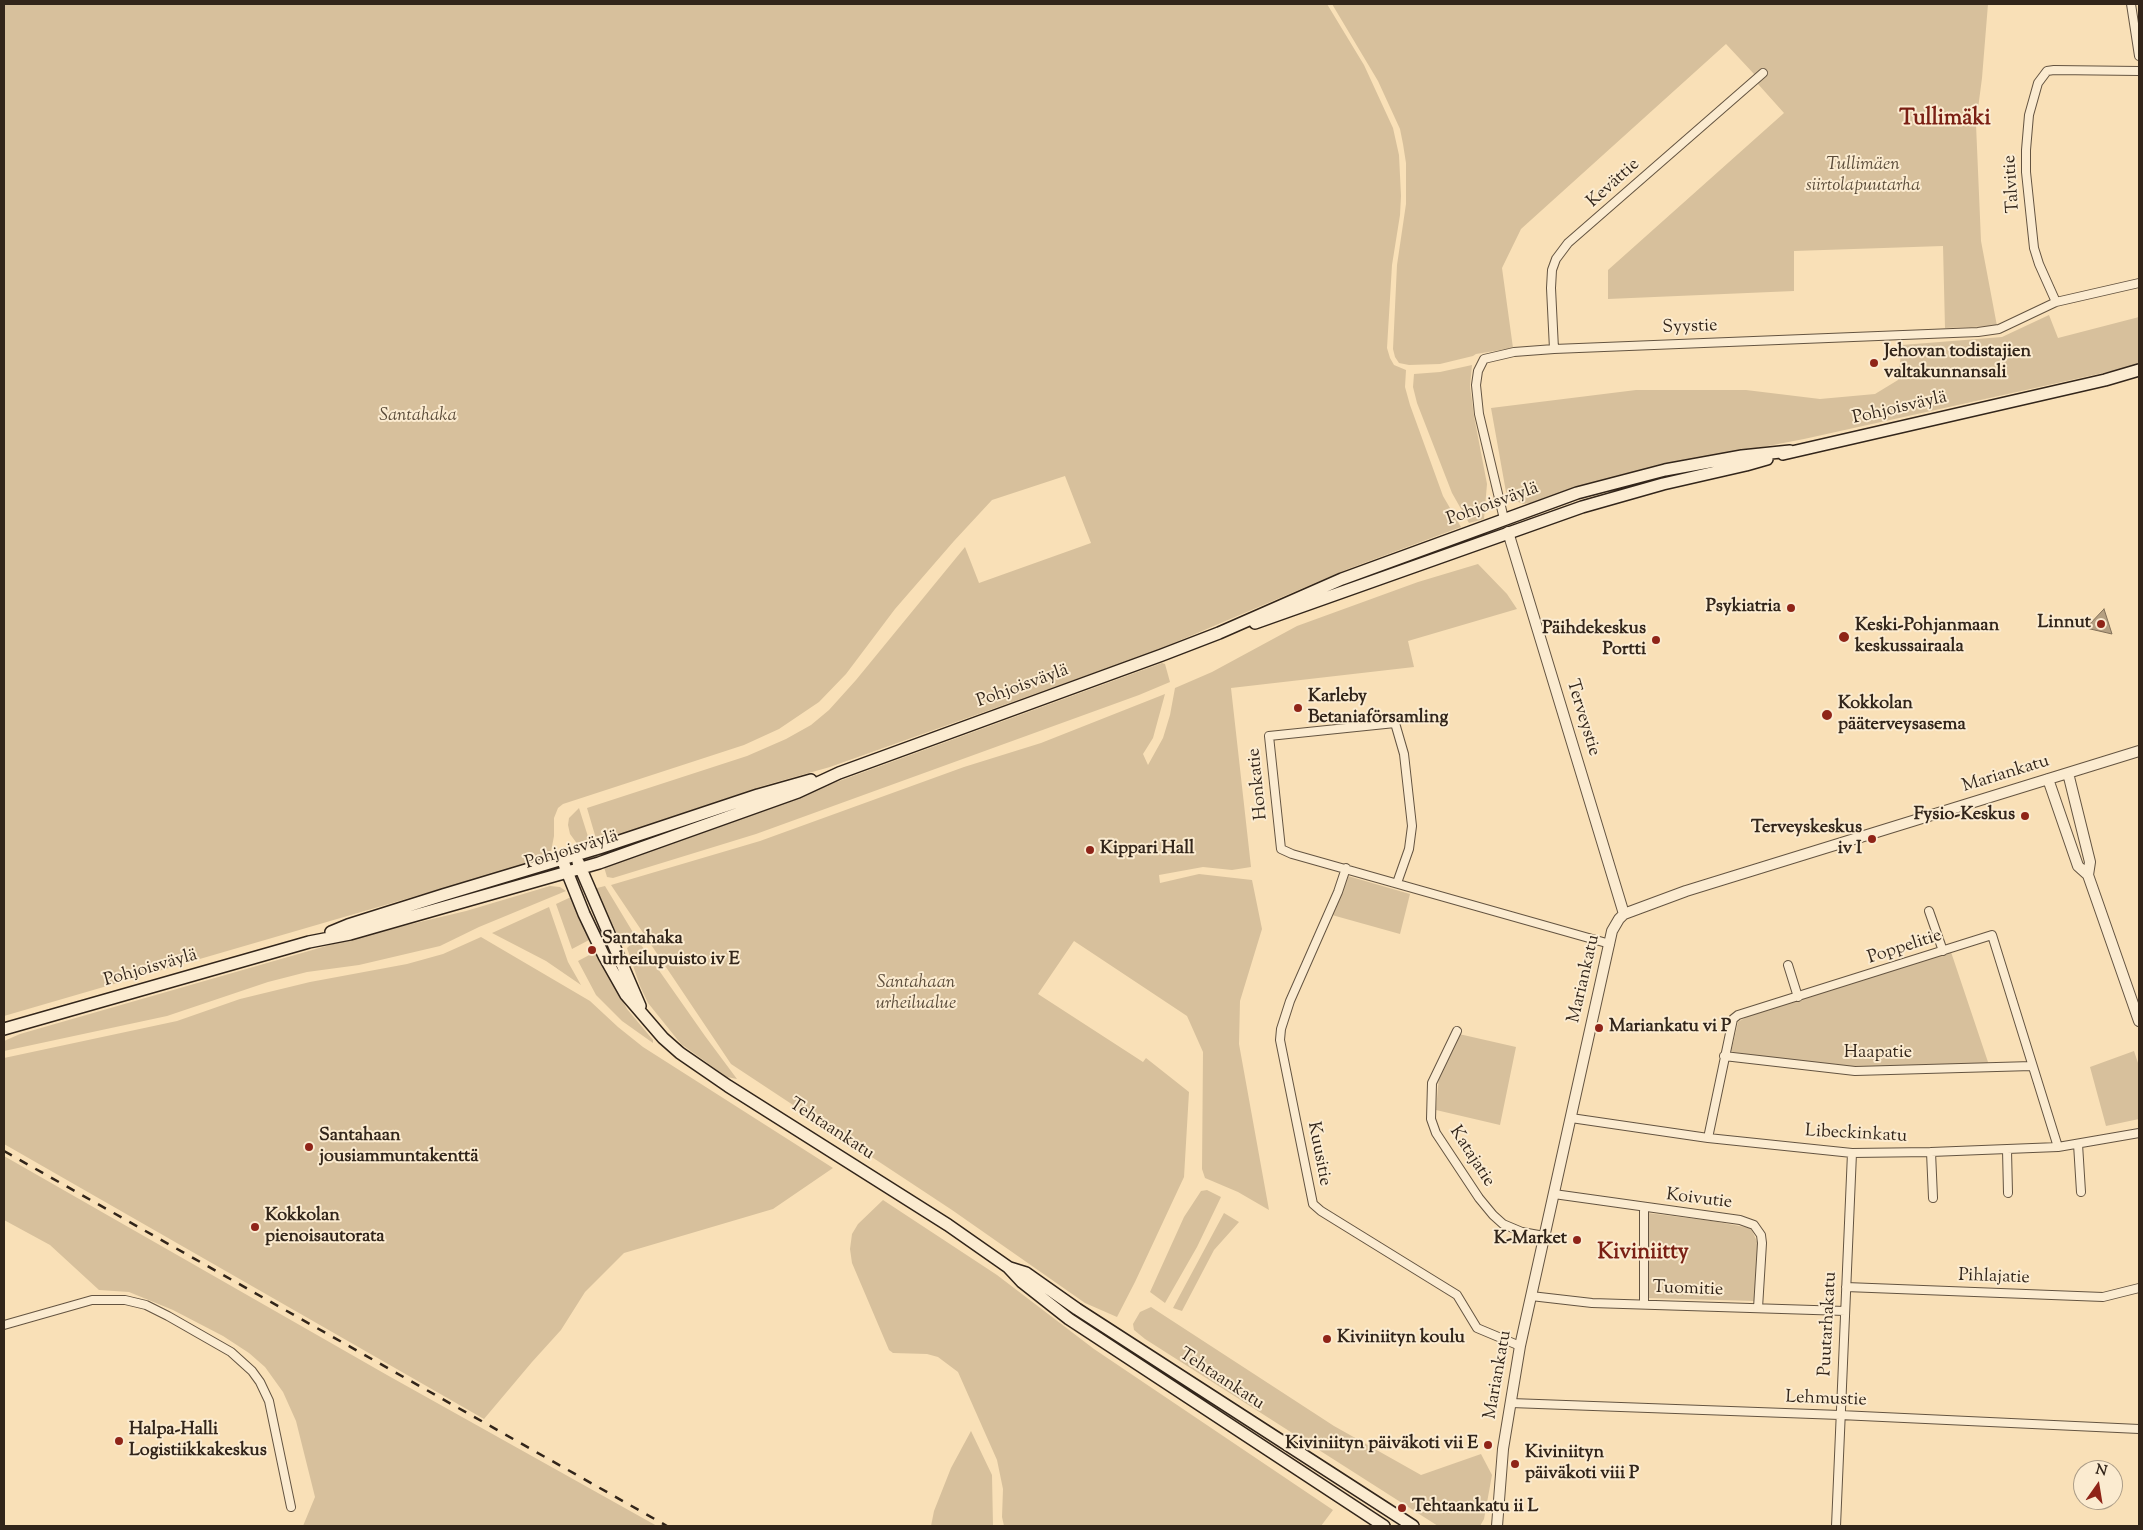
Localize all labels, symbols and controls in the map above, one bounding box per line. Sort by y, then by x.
district label: Tullimäki [1899,107,1991,133]
street label: Talvitie [2000,154,2026,214]
street label: Kevättie [1583,155,1645,213]
park label: Tullimäen siirtolapuutarha [1806,155,1920,198]
street label: Syystie [1662,316,1718,340]
place label: Jehovan todistajien valtakunnansali [1884,342,2031,384]
marker: Jehovan todistajien valtakunnansali [1868,357,1880,369]
street label: Pohjoisväylä [1851,388,1949,430]
park label: Santahaka [379,406,457,428]
street label: Pohjoisväylä [1444,478,1542,532]
place label: Psykiatria [1706,597,1781,619]
marker: Psykiatria [1785,602,1797,614]
place label: Linnut [2037,613,2091,635]
place label: Keski-Pohjanmaan keskussairaala [1855,616,1999,659]
marker: Linnut [2095,618,2107,630]
place label: Päihdekeskus Portti [1542,619,1646,662]
marker: Keski-Pohjanmaan keskussairaala [1837,630,1851,644]
marker: Päihdekeskus Portti [1650,634,1662,646]
street label: Pohjoisväylä [974,660,1072,714]
street label: Terveystie [1560,677,1604,759]
place label: Karleby Betaniaförsamling [1308,687,1448,730]
place label: Kokkolan pääterveysasema [1838,694,1966,736]
marker: Karleby Betaniaförsamling [1292,702,1304,714]
marker: Kokkolan pääterveysasema [1820,708,1834,722]
street label: Honkatie [1244,747,1274,821]
street label: Mariankatu [1960,752,2052,798]
place label: Fysio-Keskus [1914,805,2015,827]
marker: Fysio-Keskus [2019,810,2031,822]
place label: Terveyskeskus iv I [1751,818,1862,861]
street label: Pohjoisväylä [523,827,621,875]
marker: Terveyskeskus iv I [1866,833,1878,845]
place label: Kippari Hall [1100,839,1194,861]
marker: Kippari Hall [1084,844,1096,856]
street label: Poppelitie [1865,926,1945,970]
place label: Santahaka urheilupuisto iv E [602,929,740,972]
street label: Mariankatu [1564,933,1606,1025]
marker: Santahaka urheilupuisto iv E [586,944,598,956]
street label: Pohjoisväylä [102,945,200,993]
park label: Santahaan urheilualue [876,973,956,1016]
place label: Mariankatu vi P [1609,1017,1731,1039]
marker: Mariankatu vi P [1593,1022,1605,1034]
street label: Haapatie [1844,1043,1912,1065]
street label: Tehtaankatu [784,1094,878,1166]
street label: Kuusitie [1301,1120,1335,1188]
street label: Libeckinkatu [1804,1122,1908,1148]
street label: Katajatie [1443,1123,1499,1191]
place label: Santahaan jousiammuntakenttä [319,1126,479,1168]
marker: Santahaan jousiammuntakenttä [303,1141,315,1153]
street label: Koivutie [1665,1185,1733,1215]
place label: Kokkolan pienoisautorata [265,1206,385,1248]
marker: Kokkolan pienoisautorata [249,1221,261,1233]
place label: K-Market [1494,1229,1567,1251]
marker: K-Market [1571,1234,1583,1246]
district label: Kiviniitty [1597,1241,1689,1267]
street label: Pihlajatie [1958,1266,2030,1290]
street label: Puutarhakatu [1815,1271,1843,1377]
street label: Tuomitie [1652,1278,1724,1302]
place label: Kiviniityn koulu [1337,1328,1465,1350]
street label: Mariankatu [1481,1329,1517,1421]
marker: Kiviniityn koulu [1321,1333,1333,1345]
street label: Tehtaankatu [1174,1344,1268,1416]
street label: Lehmustie [1785,1388,1867,1412]
place label: Halpa-Halli Logistiikkakeskus [129,1420,267,1462]
place label: Kiviniityn päiväkoti vii E [1285,1434,1478,1456]
marker: Halpa-Halli Logistiikkakeskus [113,1435,125,1447]
marker: Kiviniityn päiväkoti vii E [1482,1439,1494,1451]
place label: Kiviniityn päiväkoti viii P [1525,1443,1639,1486]
marker: Kiviniityn päiväkoti viii P [1509,1458,1521,1470]
north arrow [2073,1460,2123,1510]
text: N [2093,1460,2109,1482]
place label: Tehtaankatu ii L [1412,1497,1538,1519]
marker: Tehtaankatu ii L [1396,1502,1408,1514]

